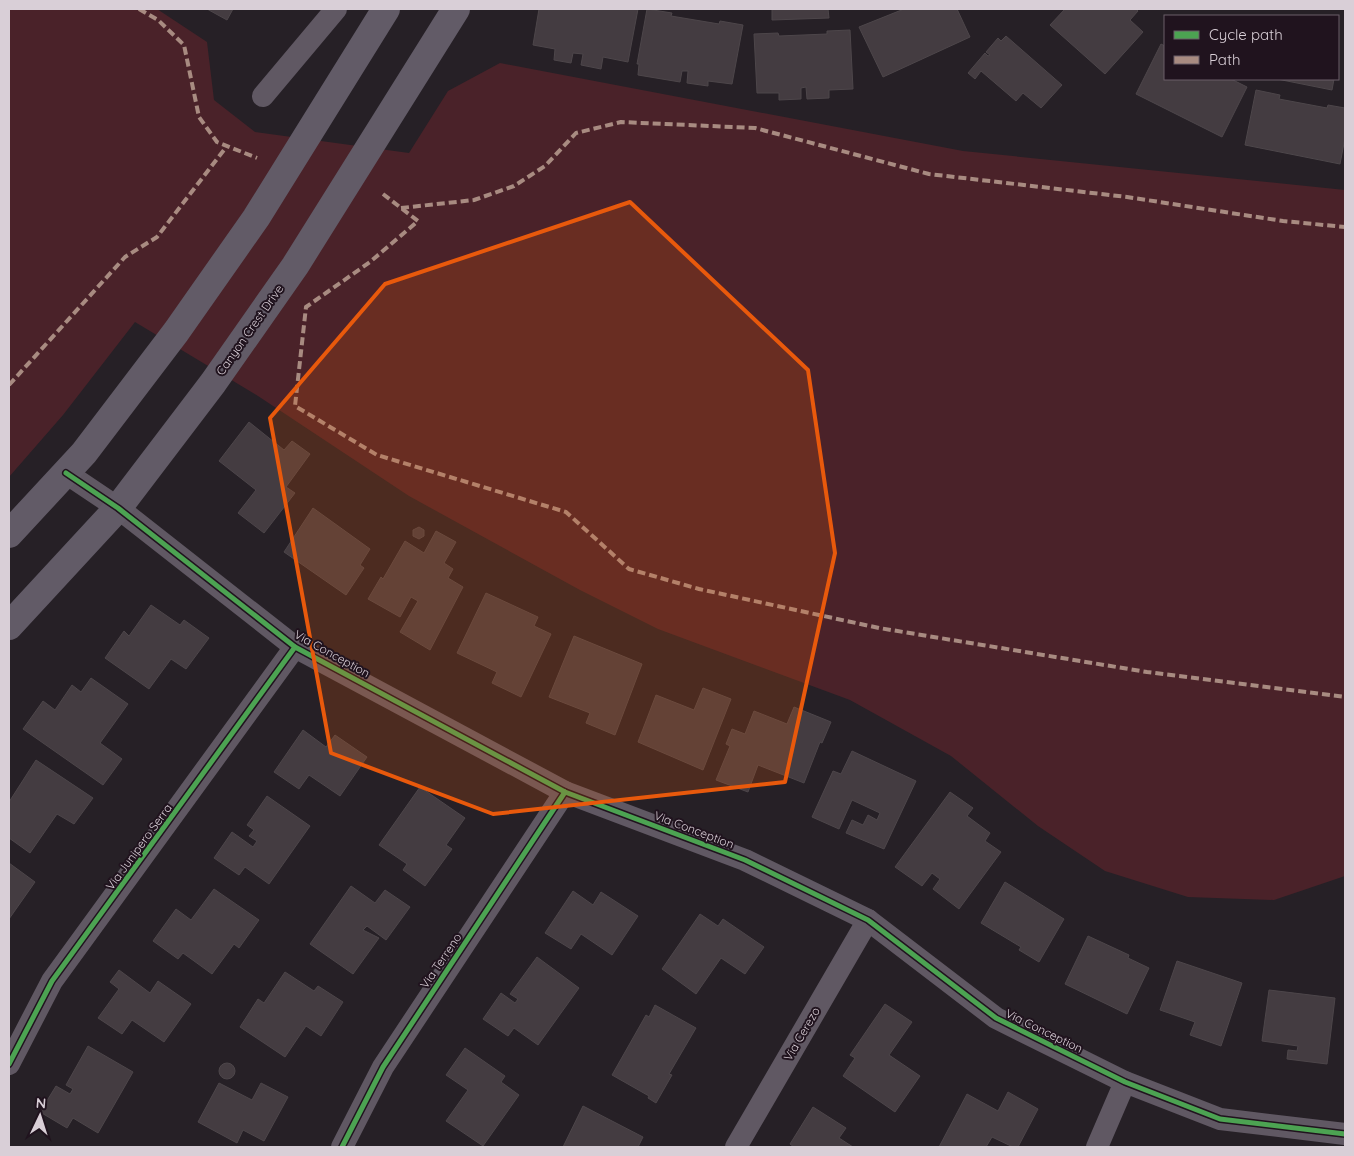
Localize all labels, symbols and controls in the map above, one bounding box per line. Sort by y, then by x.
legend [1164,15,1339,80]
text: Cycle path [1209,25,1283,44]
text: Path [1209,50,1241,69]
street label: Canyon Crest Drive [213,281,287,378]
street label: Via Conception [292,627,373,681]
street label: Via Junipero Serra [102,801,175,893]
street label: Via Conception [652,807,736,852]
street label: Via Terreno [417,930,465,991]
street label: Via Cerezo [780,1004,823,1063]
street label: Via Conception [1003,1005,1085,1056]
north arrow [15,1091,65,1141]
text: N [35,1094,47,1112]

